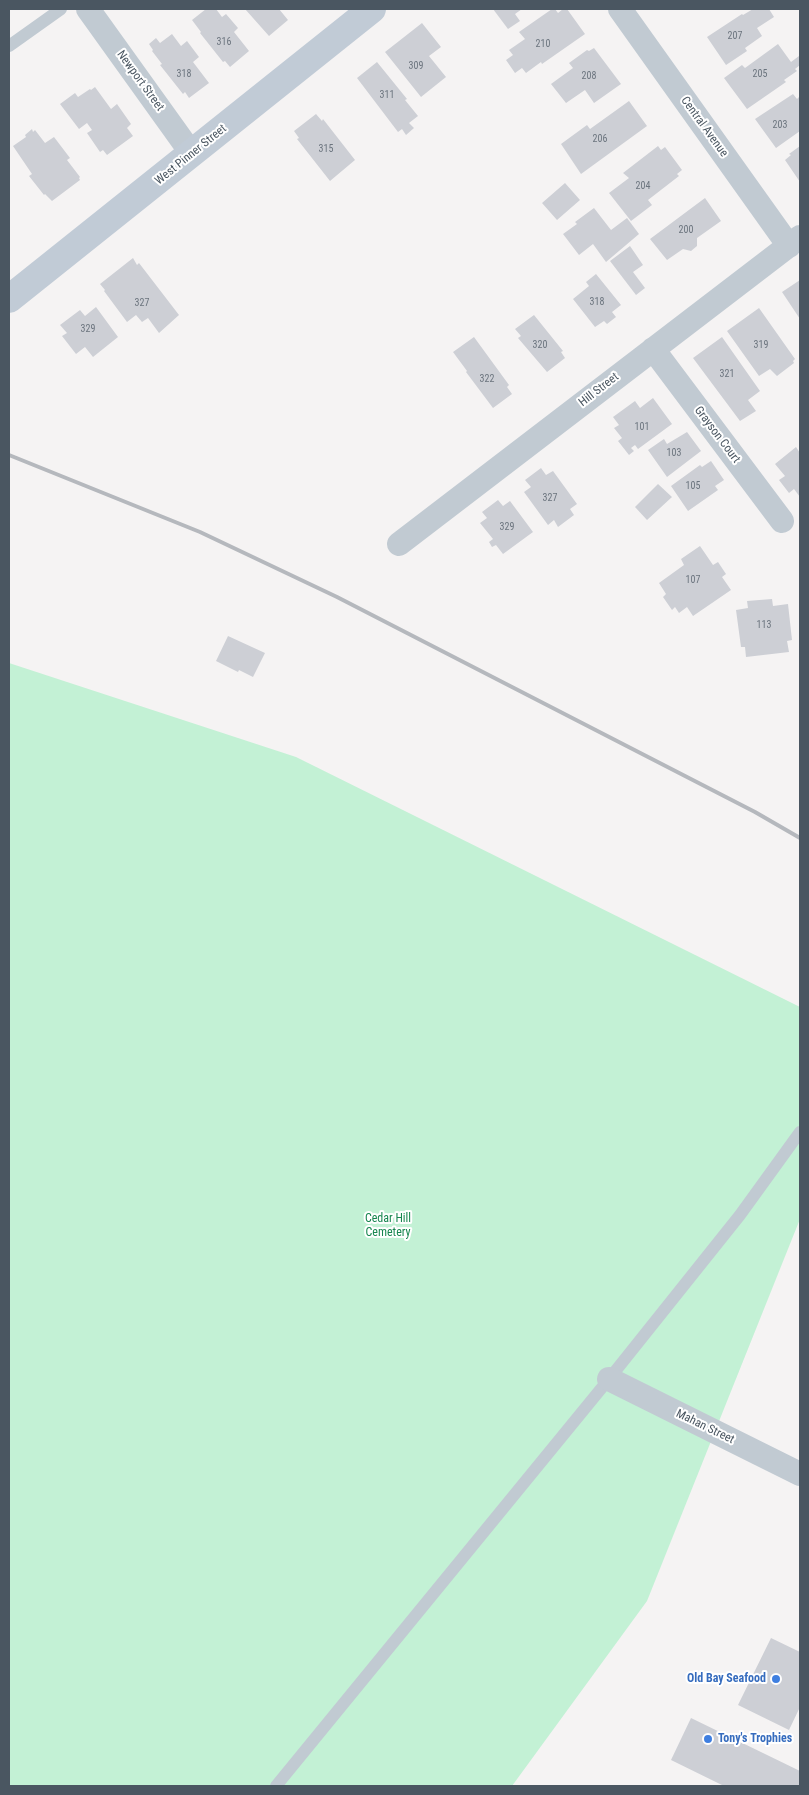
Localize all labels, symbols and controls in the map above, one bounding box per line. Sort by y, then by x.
house number: 207 [728,30,742,42]
house number: 316 [217,36,231,48]
house number: 210 [536,38,550,50]
street label: Newport Street [113,48,167,114]
house number: 309 [409,60,423,72]
house number: 318 [177,68,191,80]
house number: 205 [753,68,767,80]
house number: 208 [582,70,596,82]
house number: 311 [380,89,394,101]
street label: Central Avenue [677,94,731,160]
house number: 203 [773,119,787,131]
street label: West Pinner Street [152,122,230,188]
house number: 206 [593,133,607,145]
house number: 315 [319,143,333,155]
house number: 204 [636,180,650,192]
house number: 200 [679,224,693,236]
house number: 318 [590,296,604,308]
house number: 327 [135,297,149,309]
house number: 329 [81,323,95,335]
house number: 320 [533,339,547,351]
house number: 319 [754,339,768,351]
house number: 321 [720,368,734,380]
street label: Hill Street [576,370,622,410]
house number: 322 [480,373,494,385]
street label: Grayson Court [691,404,743,466]
house number: 101 [635,421,649,433]
house number: 103 [667,447,681,459]
house number: 105 [686,480,700,492]
house number: 327 [543,492,557,504]
house number: 329 [500,521,514,533]
house number: 107 [686,574,700,586]
house number: 113 [757,619,771,631]
park label: Cedar Hill Cemetery [365,1212,411,1240]
street label: Mahan Street [674,1407,736,1447]
place label: Old Bay Seafood [687,1672,766,1686]
marker: Old Bay Seafood [770,1673,782,1685]
place label: Tony's Trophies [718,1732,792,1746]
marker: Tony's Trophies [702,1733,714,1745]

